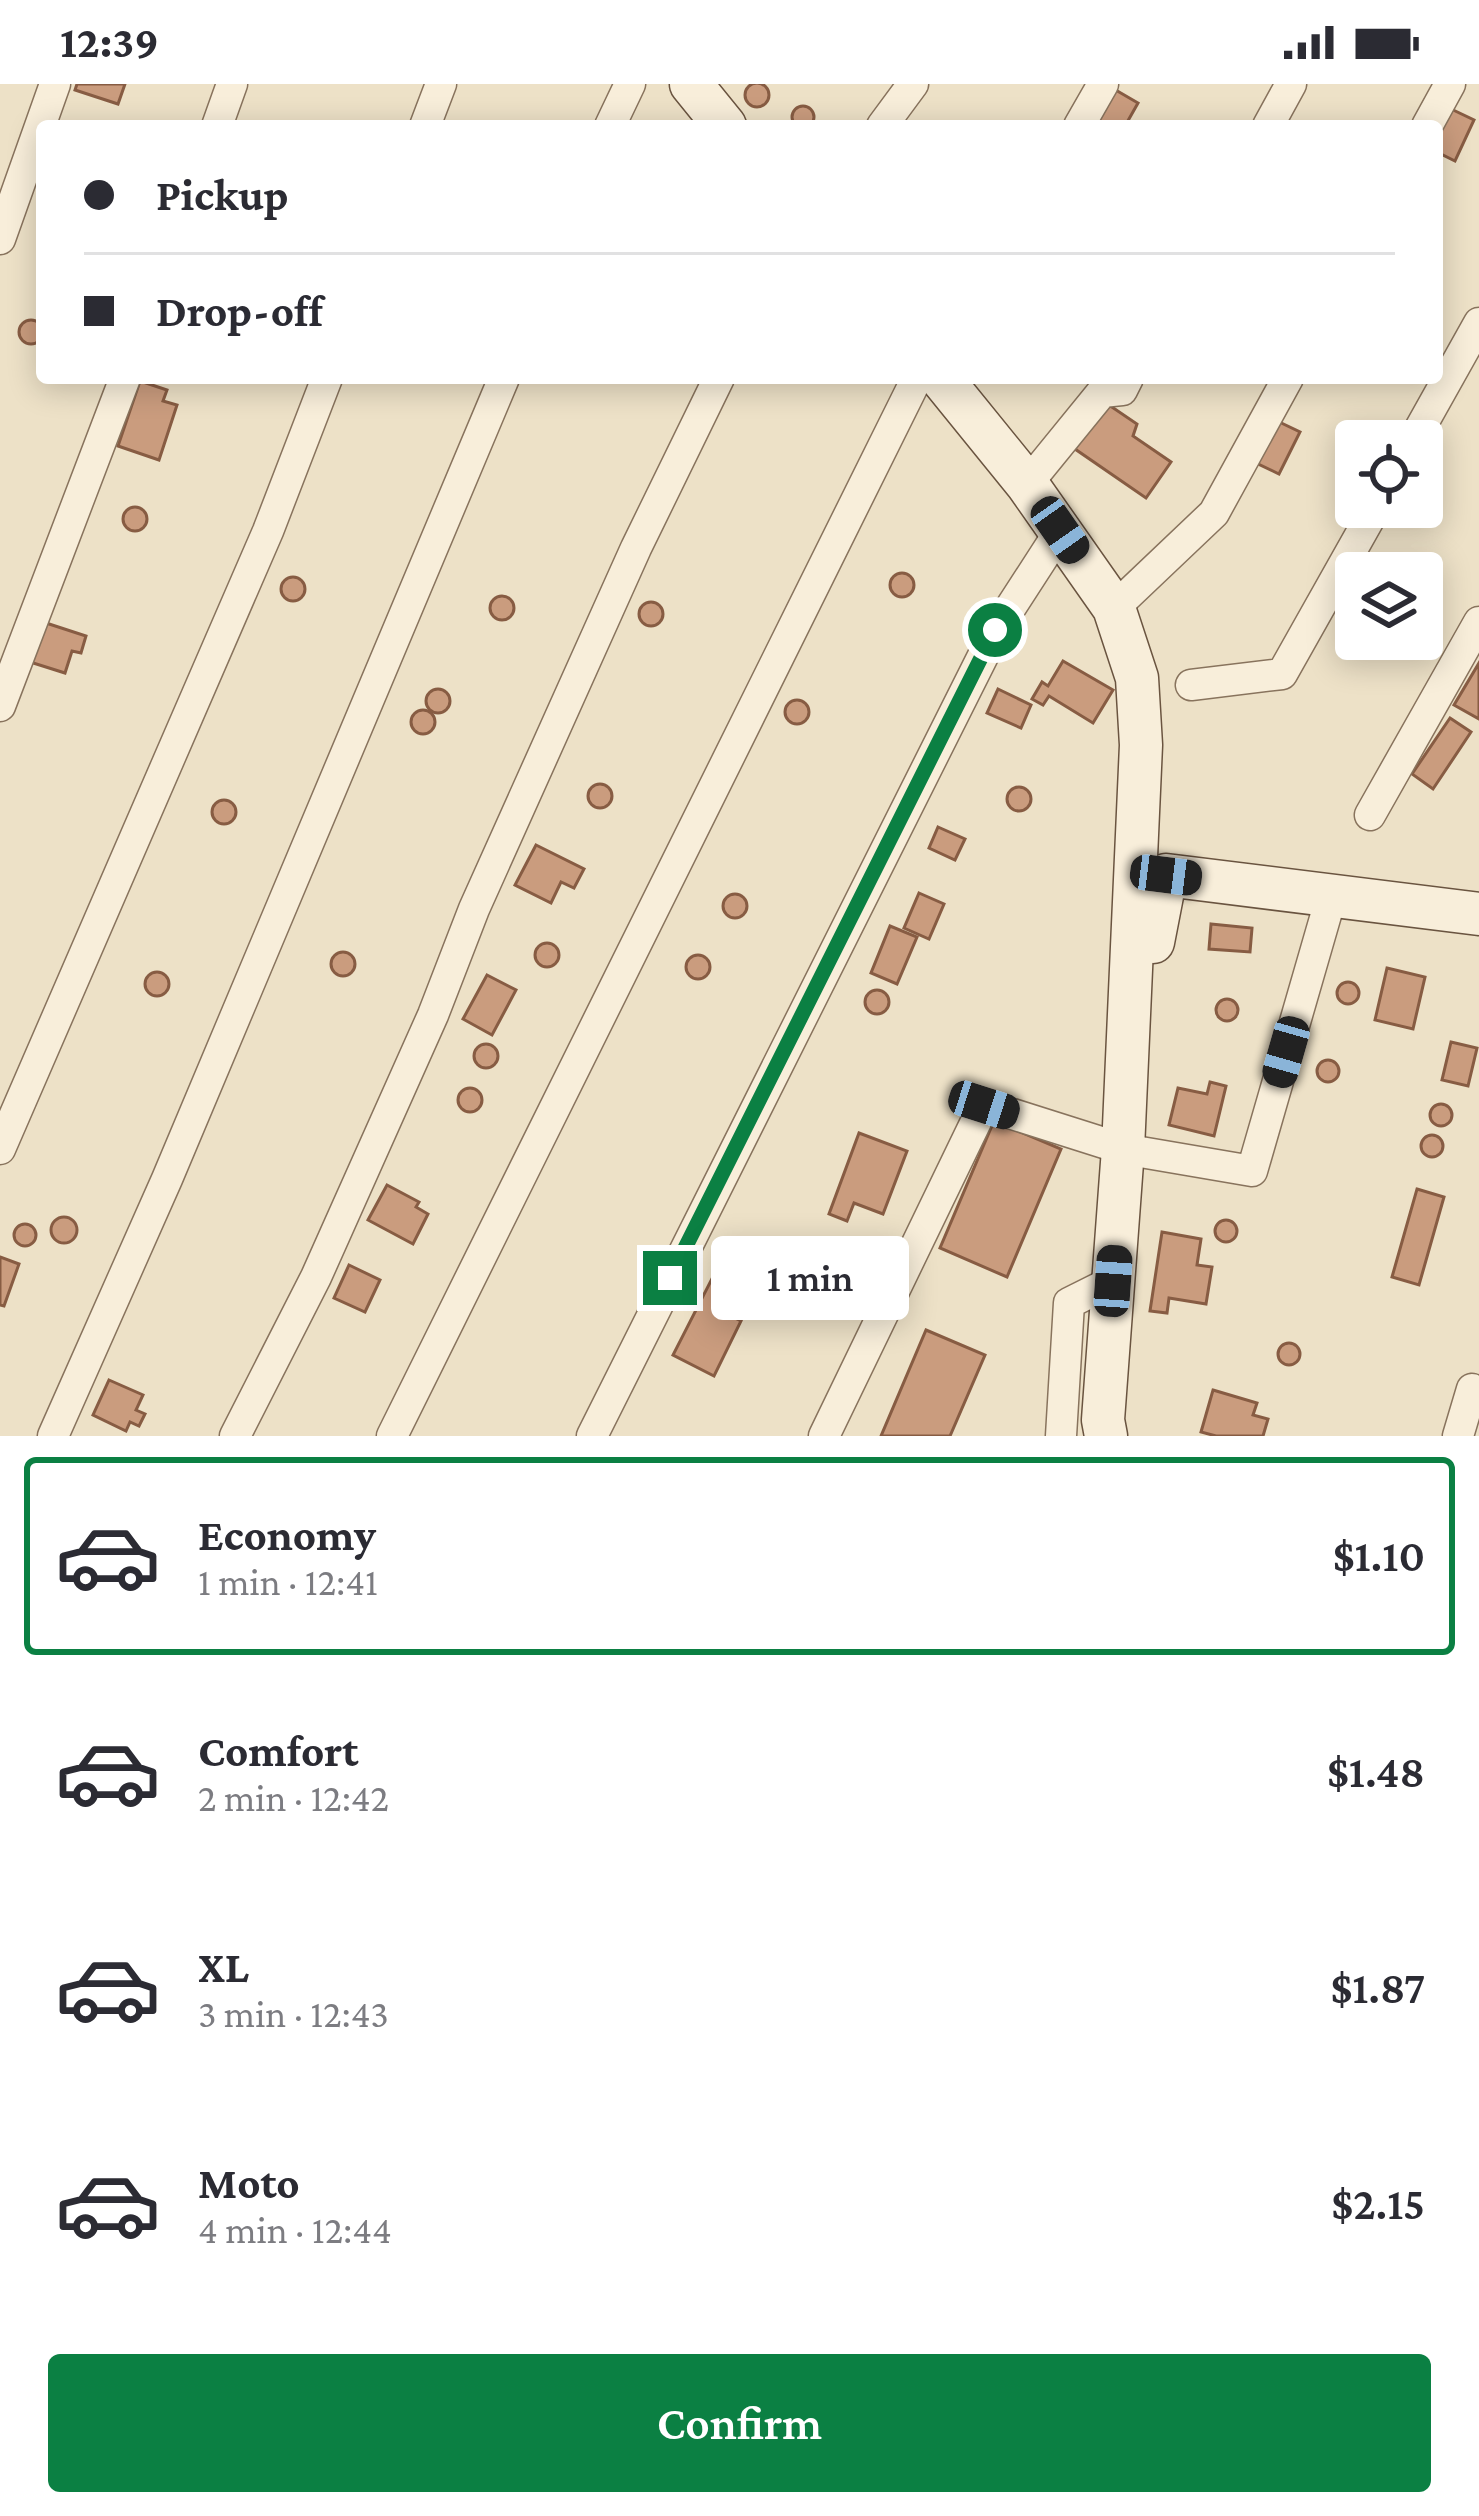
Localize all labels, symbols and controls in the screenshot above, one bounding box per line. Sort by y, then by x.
text: 12:39 [60,17,159,67]
text: Pickup [156,170,289,220]
text: Drop-off [156,286,323,336]
map controls [1335,420,1443,660]
button: locate [1335,420,1443,528]
car [1025,490,1095,570]
button: layers [1335,552,1443,660]
route start [968,603,1022,657]
car [1128,853,1204,897]
car [1259,1012,1313,1092]
car [944,1077,1024,1133]
callout: 1 min [712,1236,910,1320]
car [1093,1244,1133,1318]
route end [643,1251,697,1305]
text: 1 min [767,1256,853,1299]
icon: car [54,1502,162,1610]
text: Economy [198,1510,376,1560]
text: $1.10 [1333,1531,1425,1581]
text: 1 min · 12:41 [198,1560,378,1603]
icon: car [54,1718,162,1826]
text: Comfort [198,1726,359,1776]
text: $1.48 [1327,1747,1425,1797]
text: 2 min · 12:42 [198,1776,389,1819]
icon: car [54,1934,162,2042]
text: XL [198,1942,249,1992]
text: $1.87 [1330,1963,1425,2013]
text: 3 min · 12:43 [198,1992,389,2035]
icon: car [54,2150,162,2258]
text: Moto [198,2158,300,2208]
text: $2.15 [1331,2179,1425,2229]
text: 4 min · 12:44 [198,2208,392,2251]
button: Confirm [48,2354,1431,2492]

